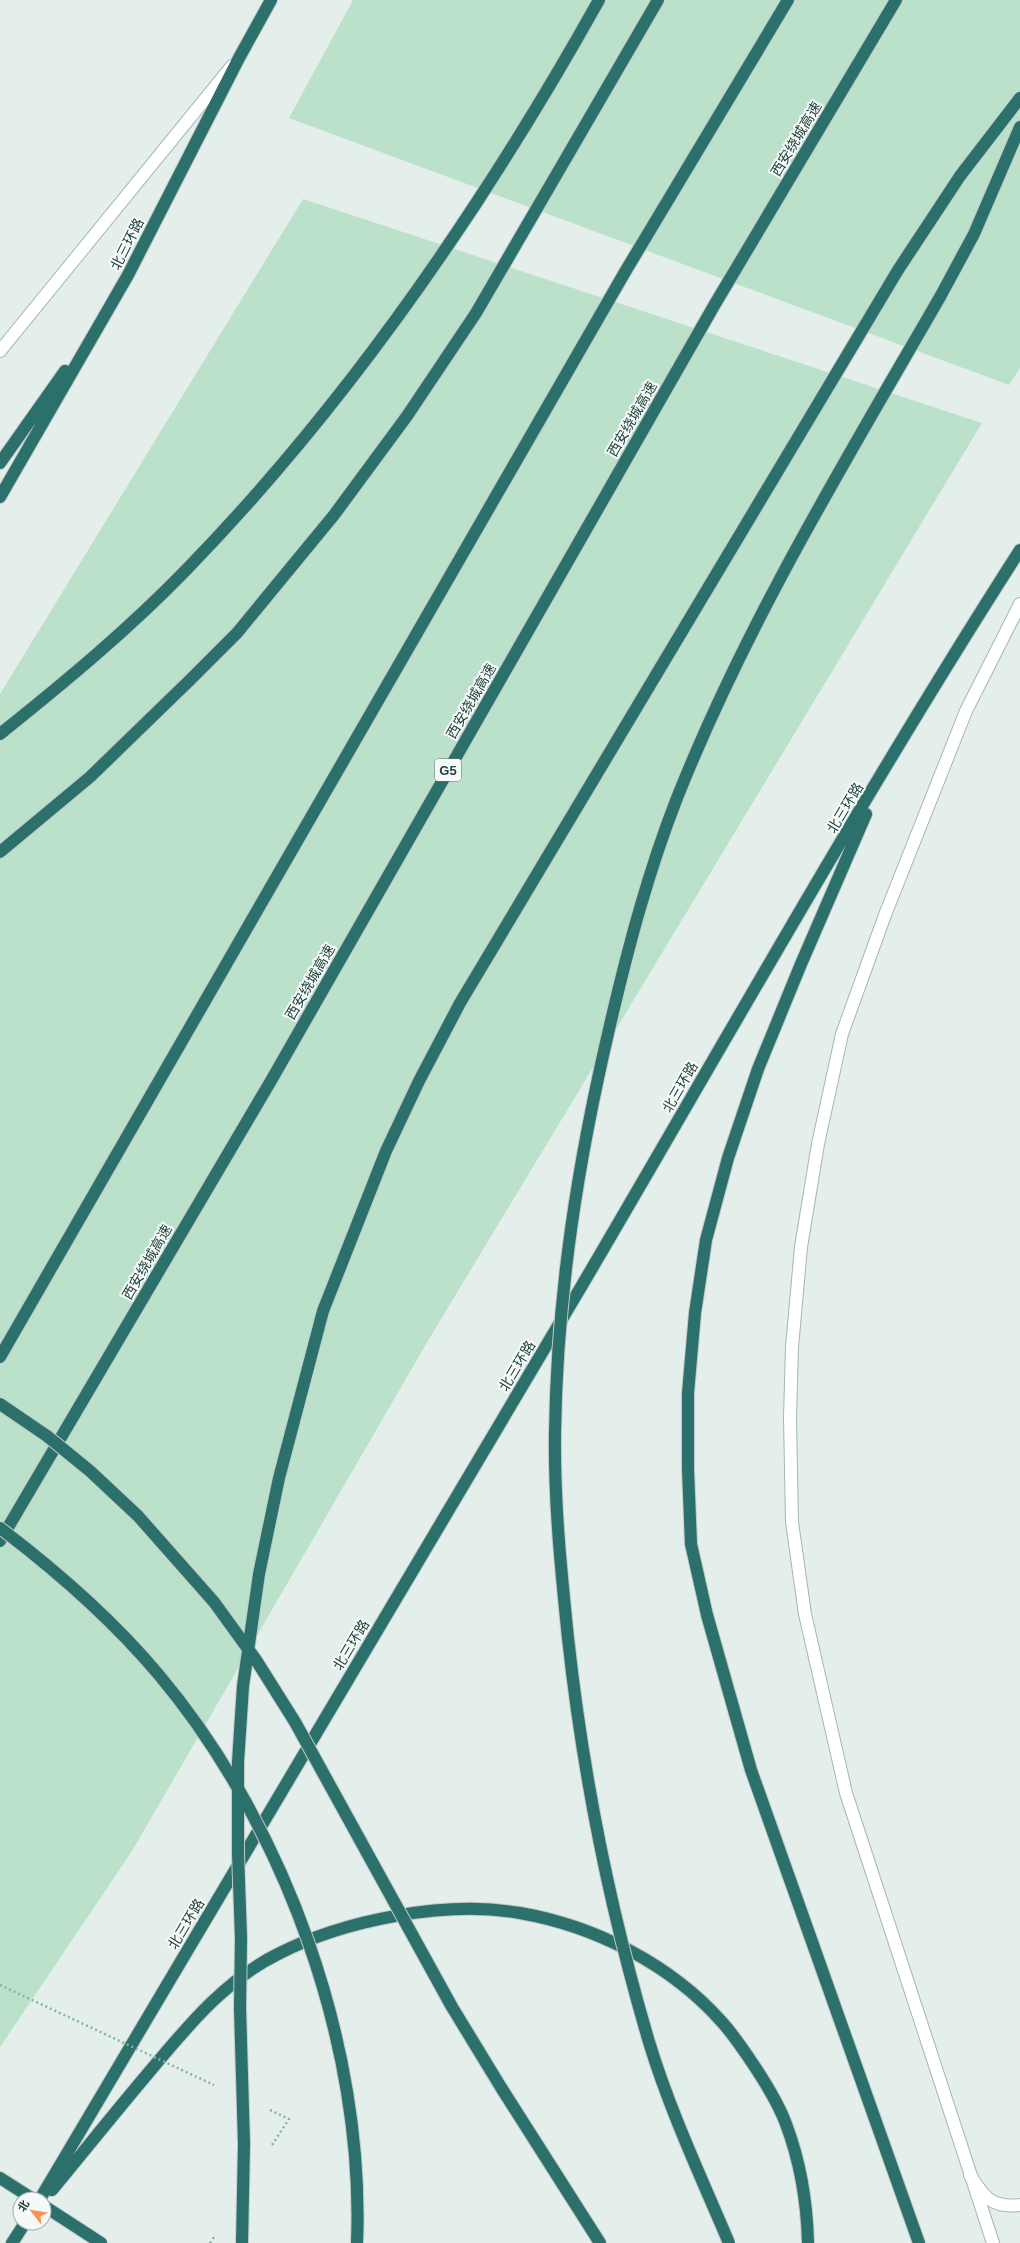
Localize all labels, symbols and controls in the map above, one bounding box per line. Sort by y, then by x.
street label: 西安绕城高速 [768,99,824,179]
street label: 北三环路 [107,215,147,273]
street label: 西安绕城高速 [604,379,660,459]
street label: 西安绕城高速 [443,661,499,741]
road number: G5 [435,759,461,781]
street label: 北三环路 [824,780,866,836]
street label: 西安绕城高速 [282,942,338,1022]
street label: 北三环路 [659,1059,701,1115]
street label: 西安绕城高速 [119,1222,175,1302]
street label: 北三环路 [496,1338,538,1394]
street label: 北三环路 [330,1617,372,1673]
street label: 北三环路 [165,1896,207,1952]
north arrow [12,2191,52,2231]
text: 北 [15,2198,31,2214]

